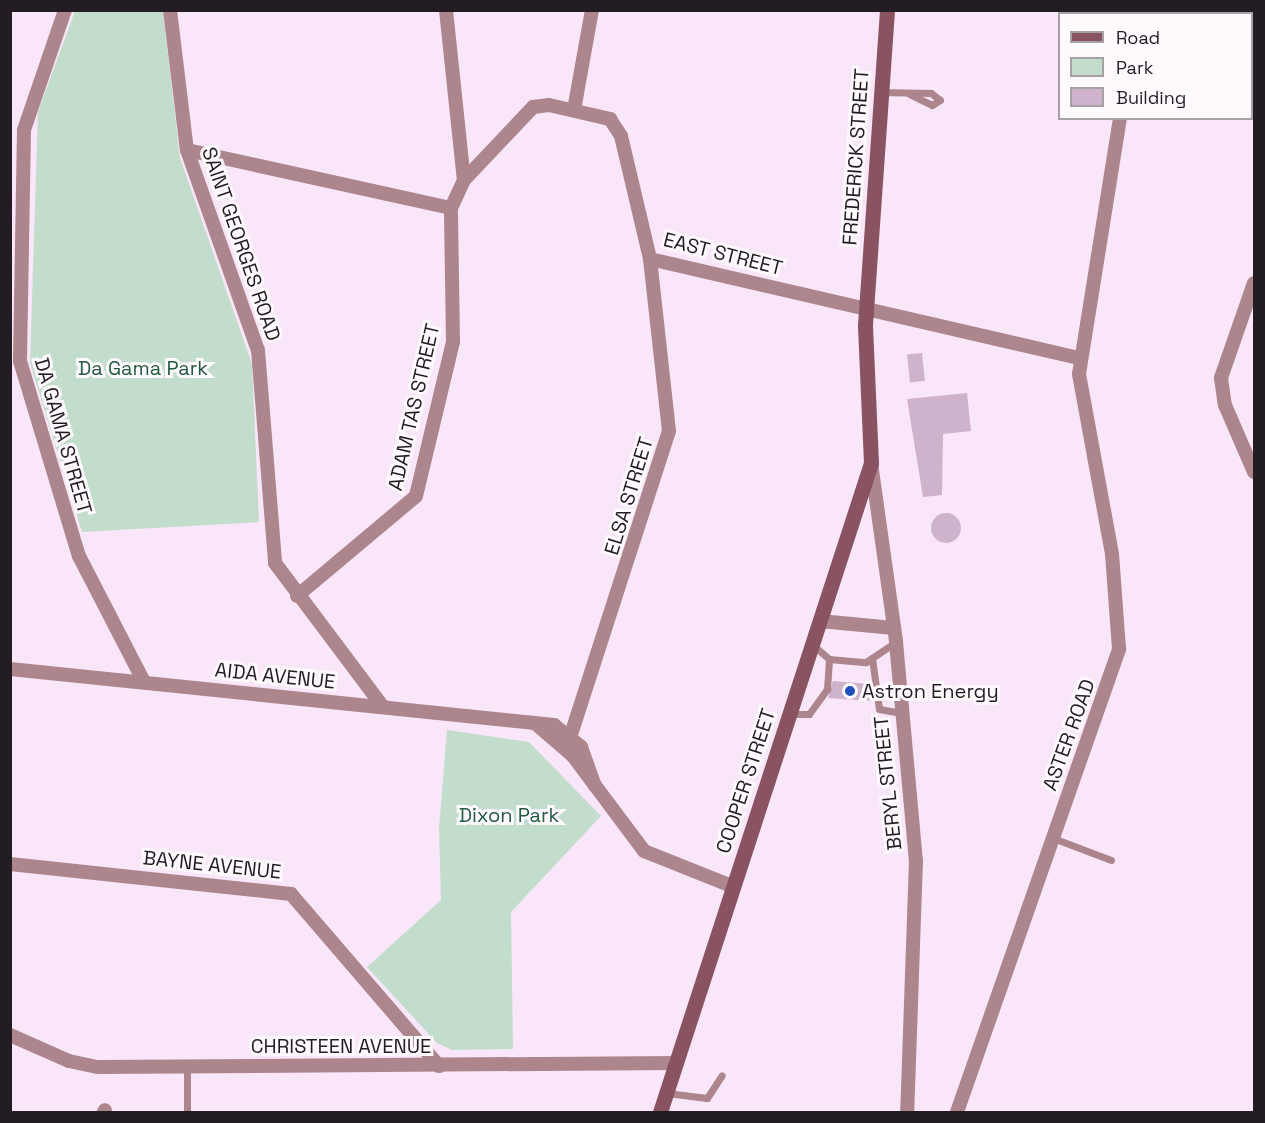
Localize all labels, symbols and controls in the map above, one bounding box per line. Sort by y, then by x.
legend [1058,12,1253,120]
text: Road [1116,26,1160,49]
text: Park [1116,56,1153,79]
street label: FREDERICK STREET [838,68,874,246]
text: Building [1116,86,1186,109]
street label: SAINT GEORGES ROAD [196,144,286,344]
street label: EAST STREET [661,228,785,280]
street label: ADAM TAS STREET [383,321,445,493]
street label: DA GAMA STREET [29,355,97,517]
park label: Da Gama Park [78,356,208,380]
street label: ELSA STREET [600,434,658,558]
street label: AIDA AVENUE [213,658,337,694]
street label: ASTER ROAD [1038,676,1100,794]
place label: Astron Energy [862,679,999,703]
marker: Astron Energy [843,684,857,698]
street label: COOPER STREET [711,706,781,856]
street label: BERYL STREET [869,714,907,852]
park label: Dixon Park [459,803,559,827]
street label: BAYNE AVENUE [142,846,282,884]
street label: CHRISTEEN AVENUE [251,1034,431,1058]

